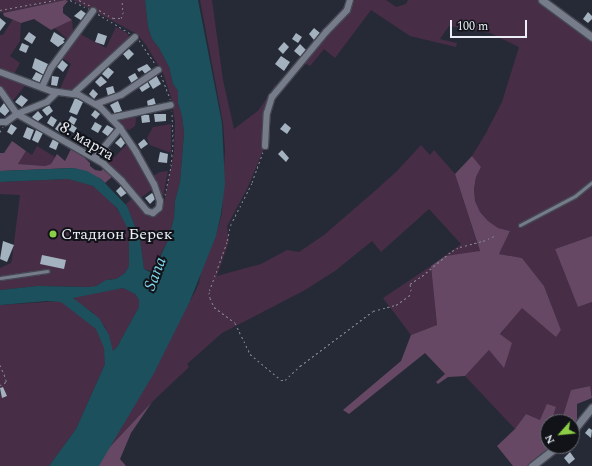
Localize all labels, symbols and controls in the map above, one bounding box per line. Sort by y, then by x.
scale bar [452,12,529,38]
text: 100 m [457,17,488,36]
street label: 8. марта [56,117,118,165]
place label: Стадион Берек [61,224,173,244]
marker: Стадион Берек [48,229,58,239]
water label: Sana [140,254,172,294]
north arrow [540,414,580,454]
text: N [540,431,559,447]

